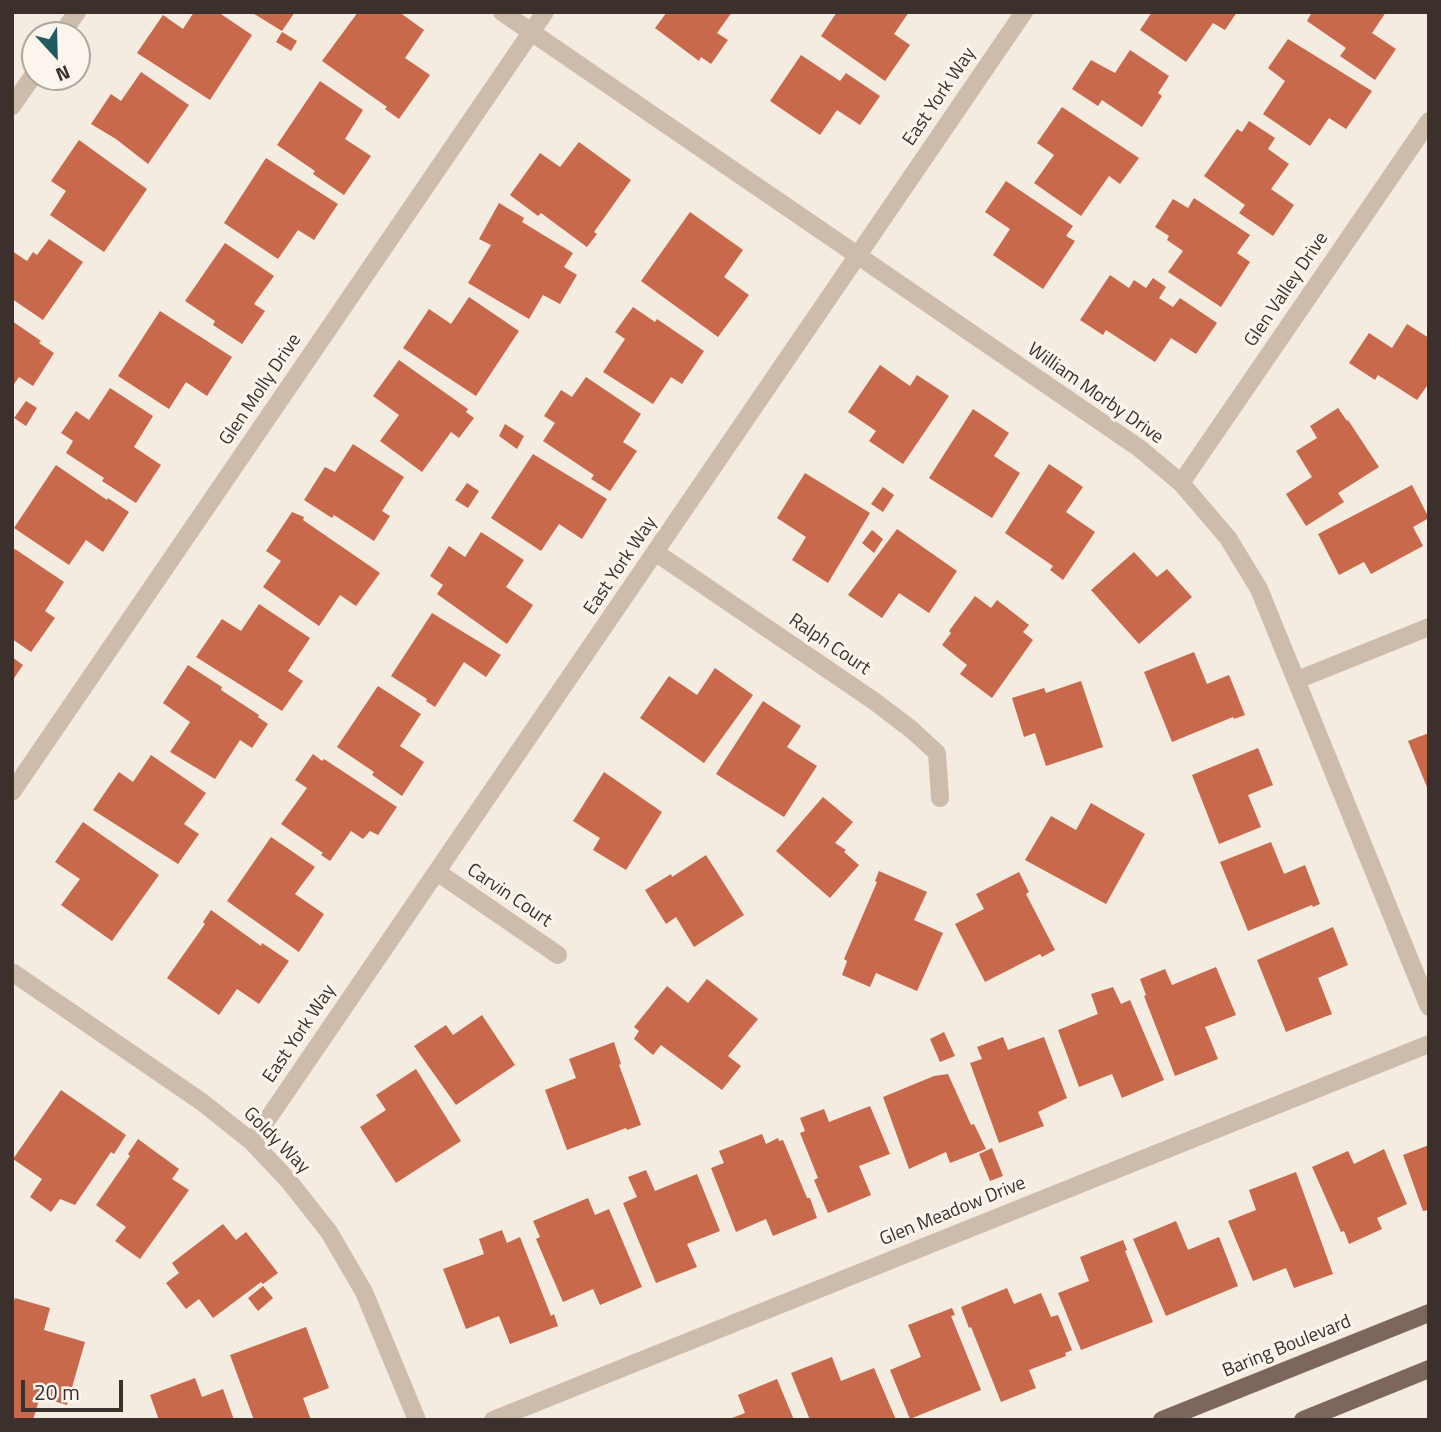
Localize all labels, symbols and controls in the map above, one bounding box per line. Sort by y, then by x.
north arrow [21,21,91,91]
street label: East York Way [899,44,981,150]
text: N [52,58,75,90]
street label: Glen Valley Drive [1240,228,1334,352]
street label: Glen Molly Drive [215,330,307,450]
street label: William Morby Drive [1023,339,1167,449]
street label: East York Way [580,513,662,619]
street label: Ralph Court [784,609,874,681]
street label: Carvin Court [462,859,556,933]
street label: East York Way [259,981,341,1087]
street label: Goldy Way [238,1103,314,1179]
street label: Glen Meadow Drive [877,1172,1029,1252]
street label: Baring Boulevard [1219,1311,1355,1383]
scale bar [24,1366,126,1410]
text: 20 m [34,1376,80,1408]

